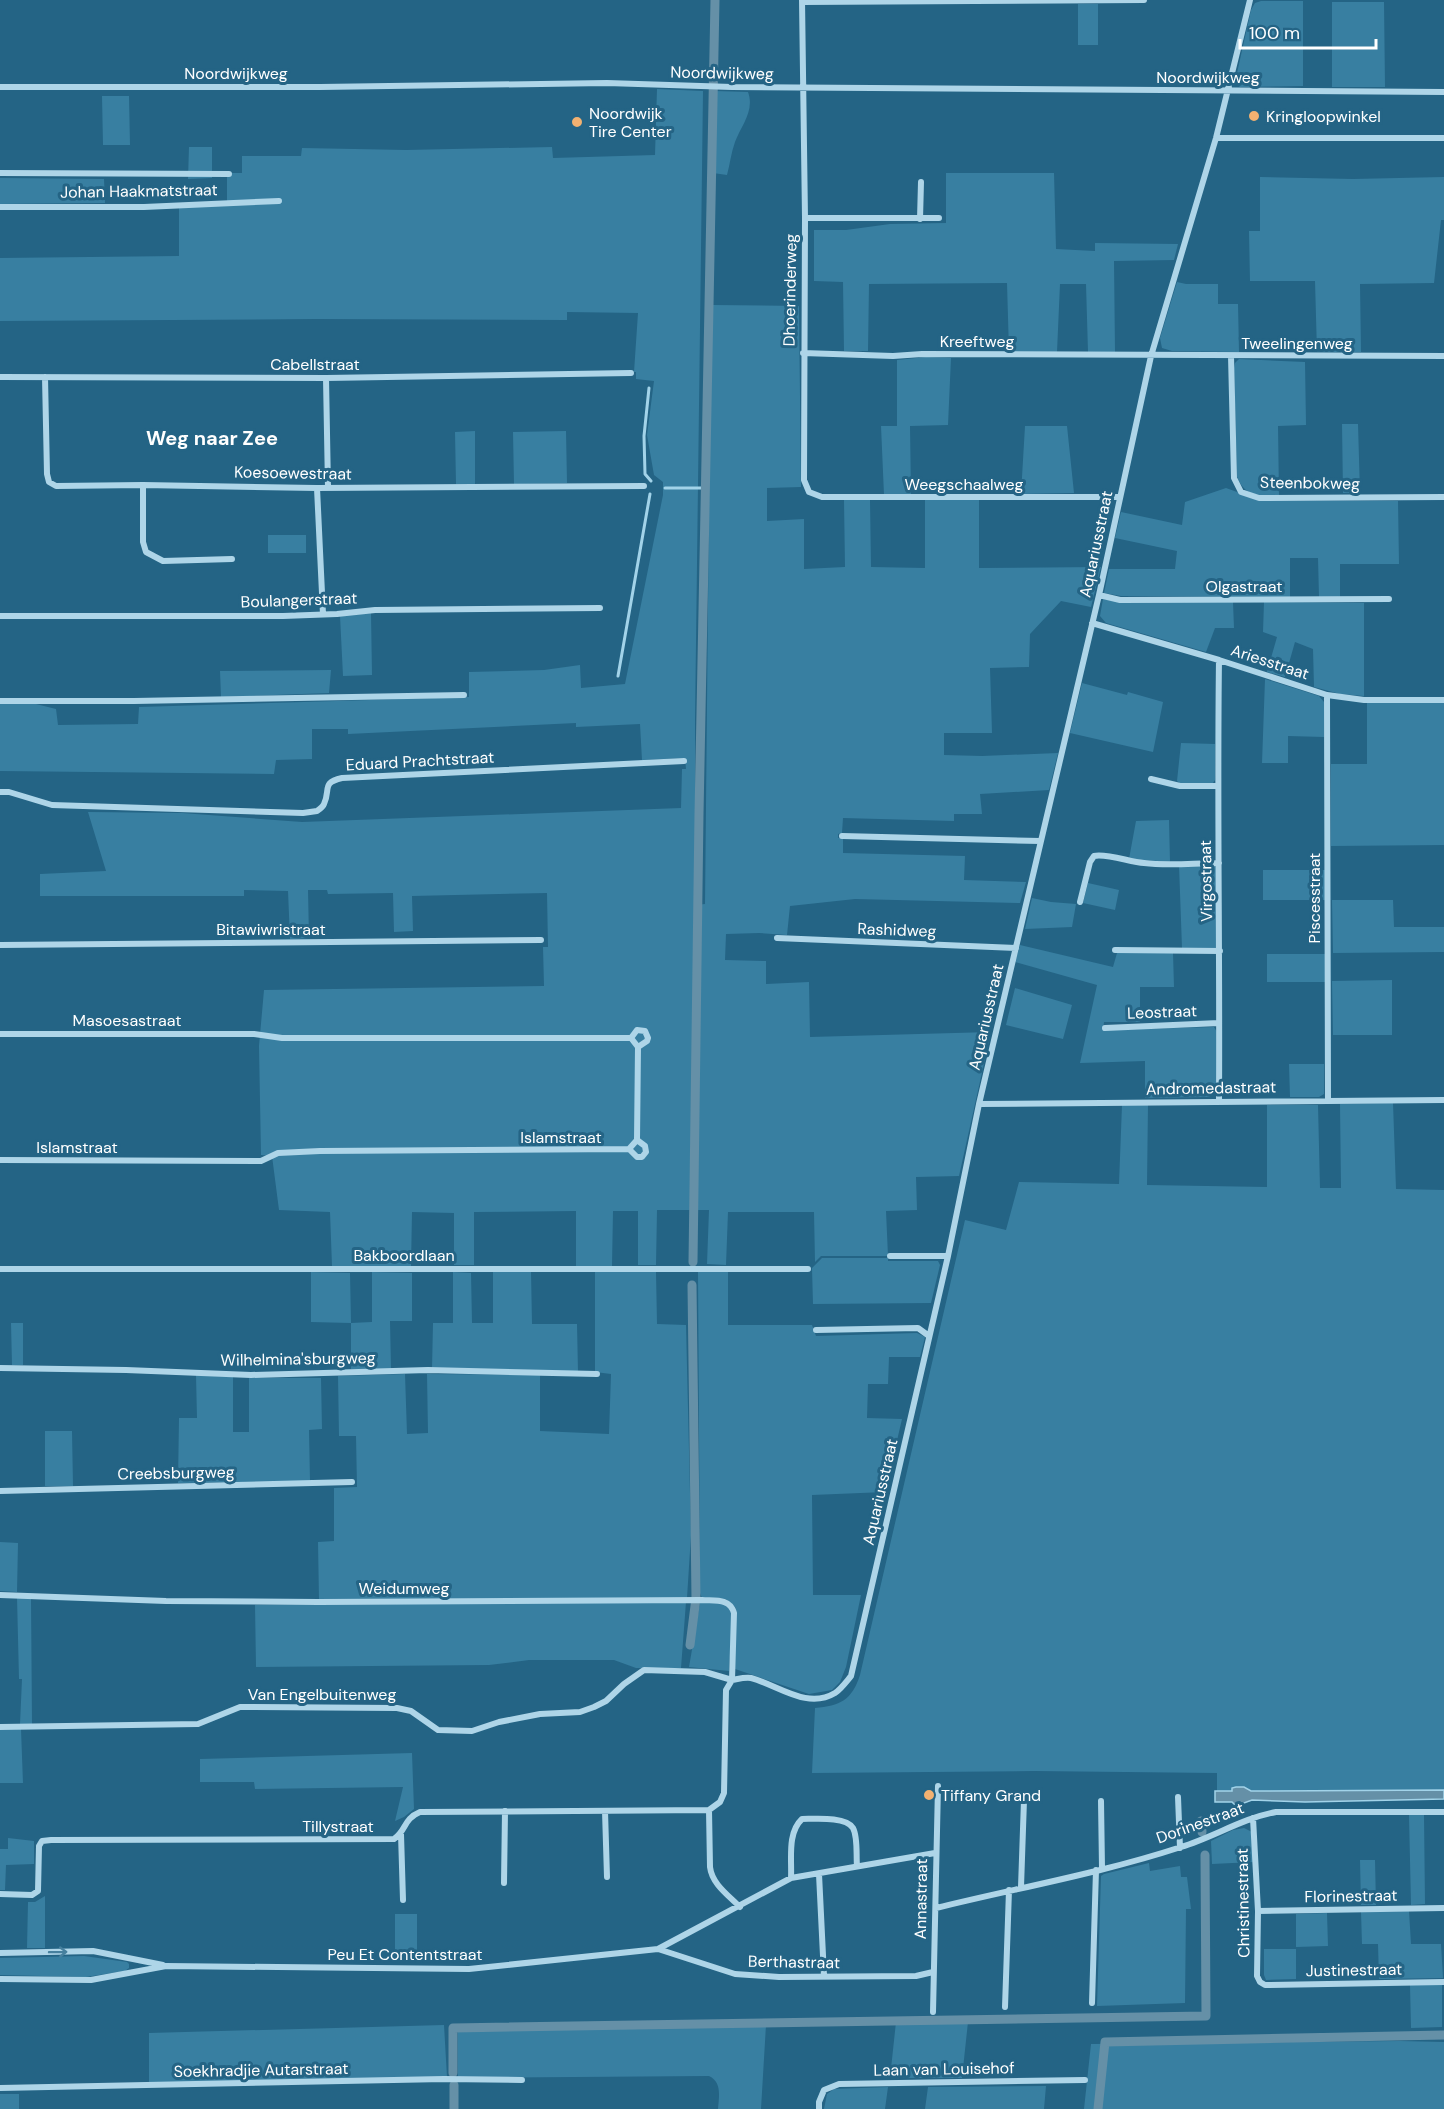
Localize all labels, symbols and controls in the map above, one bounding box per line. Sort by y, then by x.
scale bar [1240,12,1376,50]
text: 100 m [1249,21,1300,45]
street label: Noordwijkweg [670,62,774,84]
street label: Noordwijkweg [184,63,288,84]
street label: Noordwijkweg [1156,67,1260,88]
place label: Noordwijk Tire Center [589,103,672,142]
place label: Kringloopwinkel [1266,106,1381,127]
marker: Kringloopwinkel [1247,109,1261,123]
marker: Noordwijk Tire Center [570,115,584,129]
street label: Johan Haakmatstraat [60,179,218,203]
street label: Dhoerinderweg [779,233,801,346]
street label: Kreeftweg [940,331,1014,352]
street label: Tweelingenweg [1241,333,1353,354]
street label: Cabellstraat [270,354,360,375]
district label: Weg naar Zee [146,425,278,451]
street label: Koesoewestraat [234,461,352,485]
street label: Steenbokweg [1260,472,1360,494]
street label: Weegschaalweg [905,474,1024,495]
street label: Aquariusstraat [1074,489,1118,599]
street label: Olgastraat [1206,576,1282,597]
street label: Boulangerstraat [240,587,358,613]
street label: Ariesstraat [1228,640,1312,684]
street label: Eduard Prachtstraat [345,747,495,775]
street label: Virgostraat [1195,840,1217,922]
street label: Piscesstraat [1304,853,1325,943]
street label: Rashidweg [857,918,937,942]
street label: Bitawiwristraat [216,919,326,940]
street label: Aquariusstraat [964,962,1008,1072]
street label: Leostraat [1127,1000,1197,1024]
street label: Masoesastraat [73,1010,181,1031]
street label: Andromedastraat [1146,1076,1276,1100]
street label: Islamstraat [520,1127,602,1148]
street label: Islamstraat [36,1137,118,1158]
street label: Bakboordlaan [353,1245,455,1266]
street label: Wilhelmina'sburgweg [220,1347,376,1371]
street label: Aquariusstraat [858,1437,902,1547]
street label: Creebsburgweg [117,1461,235,1485]
street label: Weidumweg [359,1578,450,1599]
street label: Van Engelbuitenweg [248,1684,396,1705]
place label: Tiffany Grand [941,1785,1041,1806]
marker: Tiffany Grand [922,1788,936,1802]
street label: Dorinestraat [1153,1797,1247,1849]
street label: Tillystraat [302,1816,374,1837]
street label: Christinestraat [1232,1848,1254,1958]
street label: Annastraat [910,1858,932,1940]
street label: Florinestraat [1304,1885,1398,1907]
street label: Peu Et Contentstraat [328,1944,482,1965]
one-way arrow [48,1946,68,1958]
street label: Berthastraat [748,1951,840,1973]
street label: Justinestraat [1306,1959,1402,1981]
street label: Laan van Louisehof [873,2057,1015,2081]
street label: Soekhradjie Autarstraat [173,2058,349,2082]

